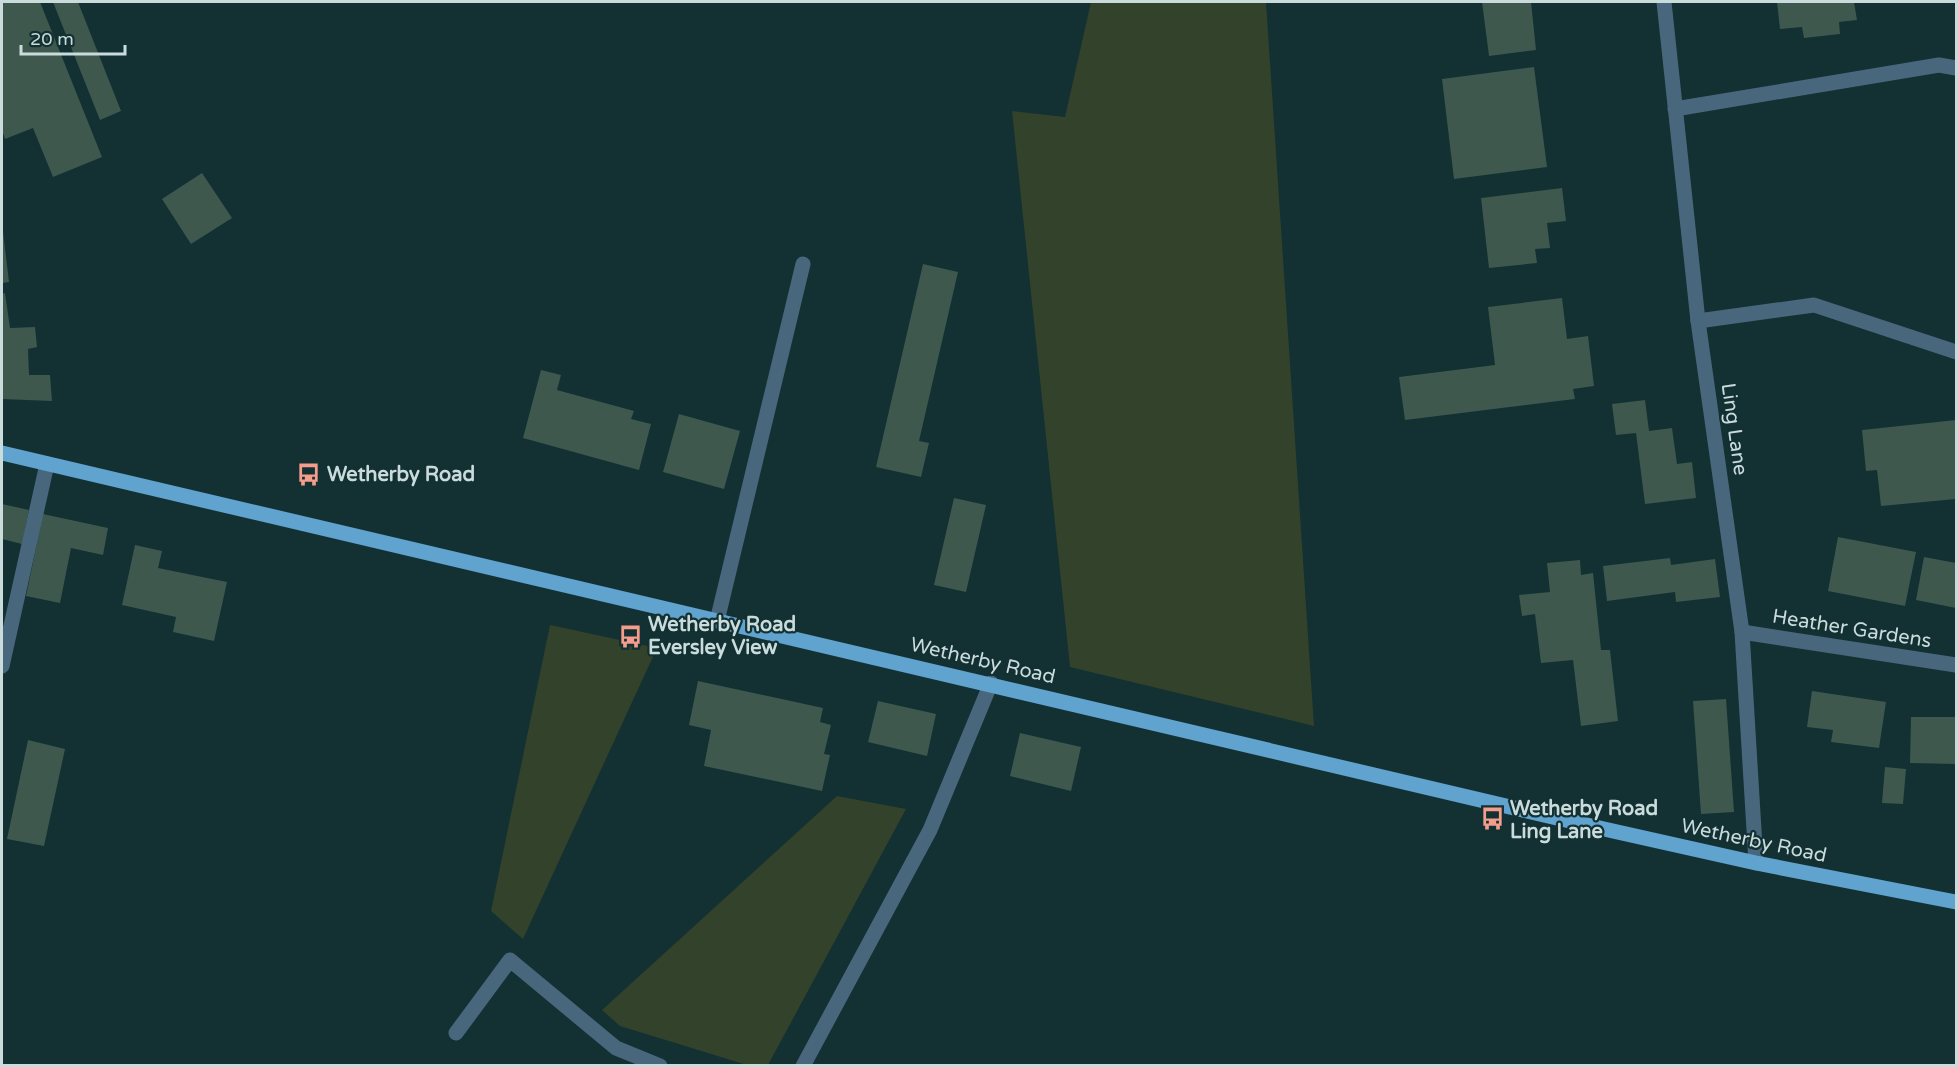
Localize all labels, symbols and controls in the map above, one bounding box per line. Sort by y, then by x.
scale bar [21,18,124,56]
text: 20 m [30,28,74,50]
street label: Ling Lane [1716,382,1752,477]
bus stop icon: Wetherby Road [296,461,322,487]
place label: Wetherby Road [327,463,475,487]
street label: Heather Gardens [1771,605,1933,653]
place label: Wetherby Road Eversley View [648,613,796,660]
bus stop icon: Wetherby Road Eversley View [617,623,643,649]
street label: Wetherby Road [908,633,1058,689]
place label: Wetherby Road Ling Lane [1510,797,1658,844]
bus stop icon: Wetherby Road Ling Lane [1479,806,1505,832]
street label: Wetherby Road [1679,814,1829,868]

